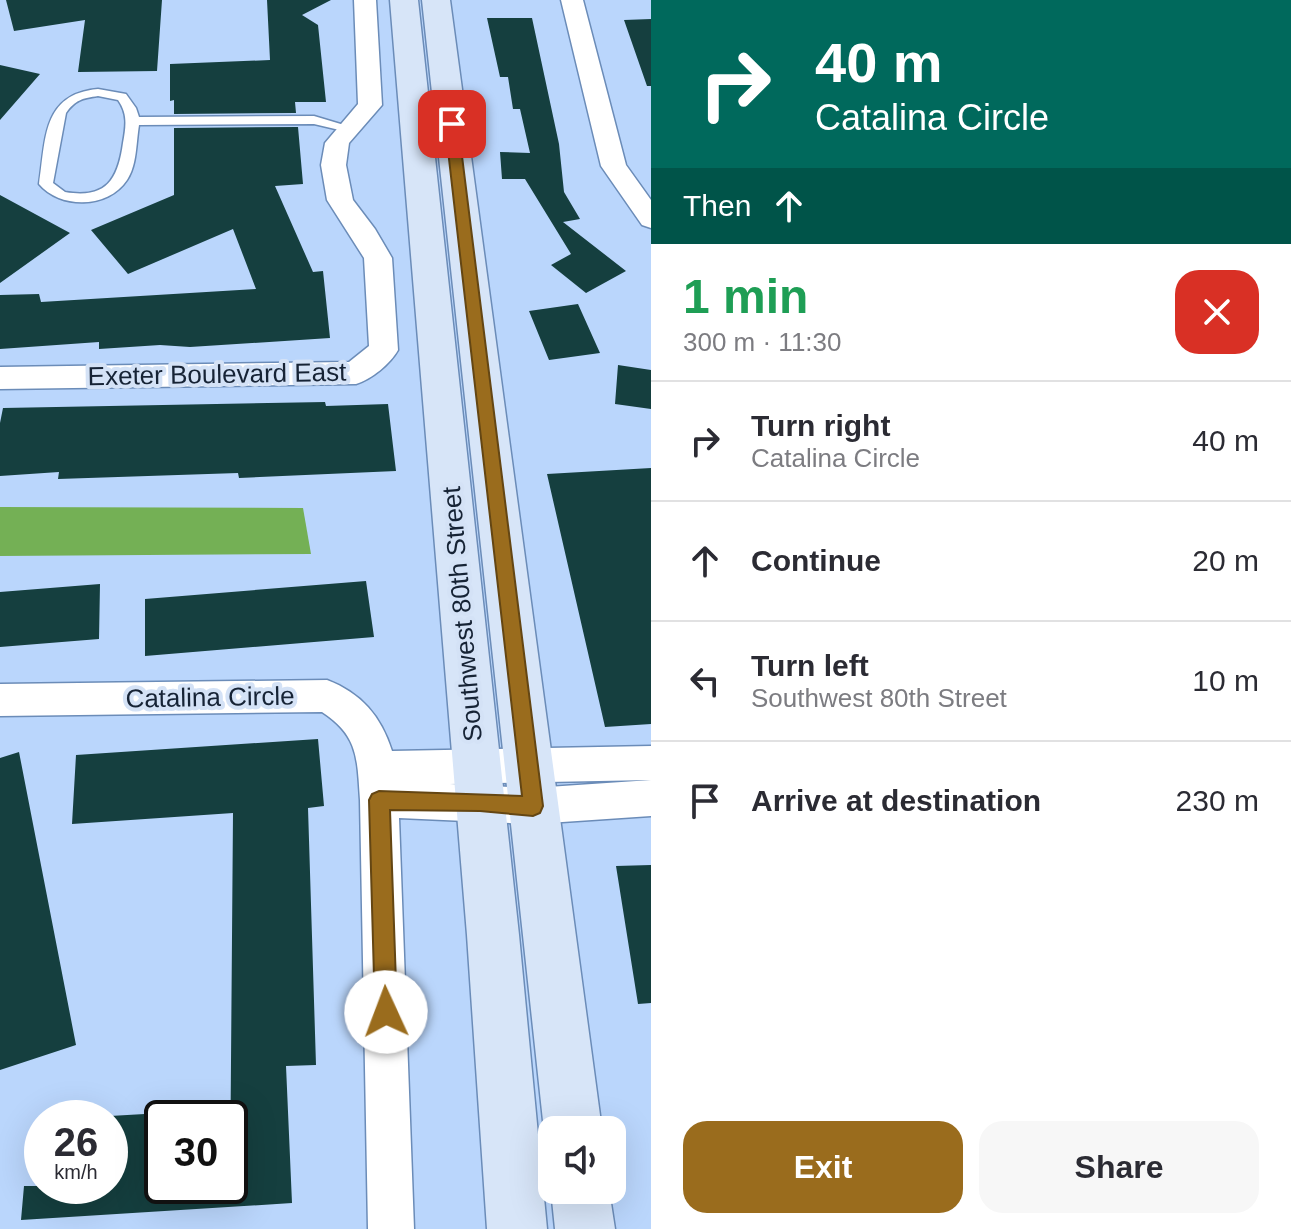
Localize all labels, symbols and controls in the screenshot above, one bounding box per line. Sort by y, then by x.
text: 40 m [815,31,943,94]
icon: right [683,32,787,136]
pin [418,90,486,158]
text: Catalina Circle [815,97,1049,138]
icon: arrive [430,102,474,146]
icon: ahead [767,184,811,228]
text: Then [683,189,751,222]
text: 1 min [683,270,808,323]
button: close [1175,270,1259,354]
text: 300 m · 11:30 [683,327,842,357]
street label: Exeter Boulevard East [87,357,347,391]
text: Turn right [751,409,890,442]
icon: right [683,419,727,463]
text: 40 m [1192,424,1259,457]
text: Catalina Circle [751,443,920,473]
street label: Southwest 80th Street [436,484,488,743]
icon: ahead [683,539,727,583]
text: Continue [751,544,881,577]
text: 20 m [1192,544,1259,577]
text: Turn left [751,649,869,682]
icon: left [683,659,727,703]
text: 10 m [1192,664,1259,697]
street label: Catalina Circle [125,681,295,713]
text: Southwest 80th Street [751,683,1007,713]
icon: arrive [683,779,727,823]
text: Arrive at destination [751,784,1041,817]
text: 230 m [1176,784,1259,817]
position arrow [344,970,428,1054]
speed limit sign: 30 [144,1100,248,1204]
map controls [538,1116,626,1204]
button: sound [538,1116,626,1204]
text: 26 [54,1120,98,1164]
button: Exit [683,1121,963,1213]
button: Share [979,1121,1259,1213]
text: km/h [54,1161,98,1183]

